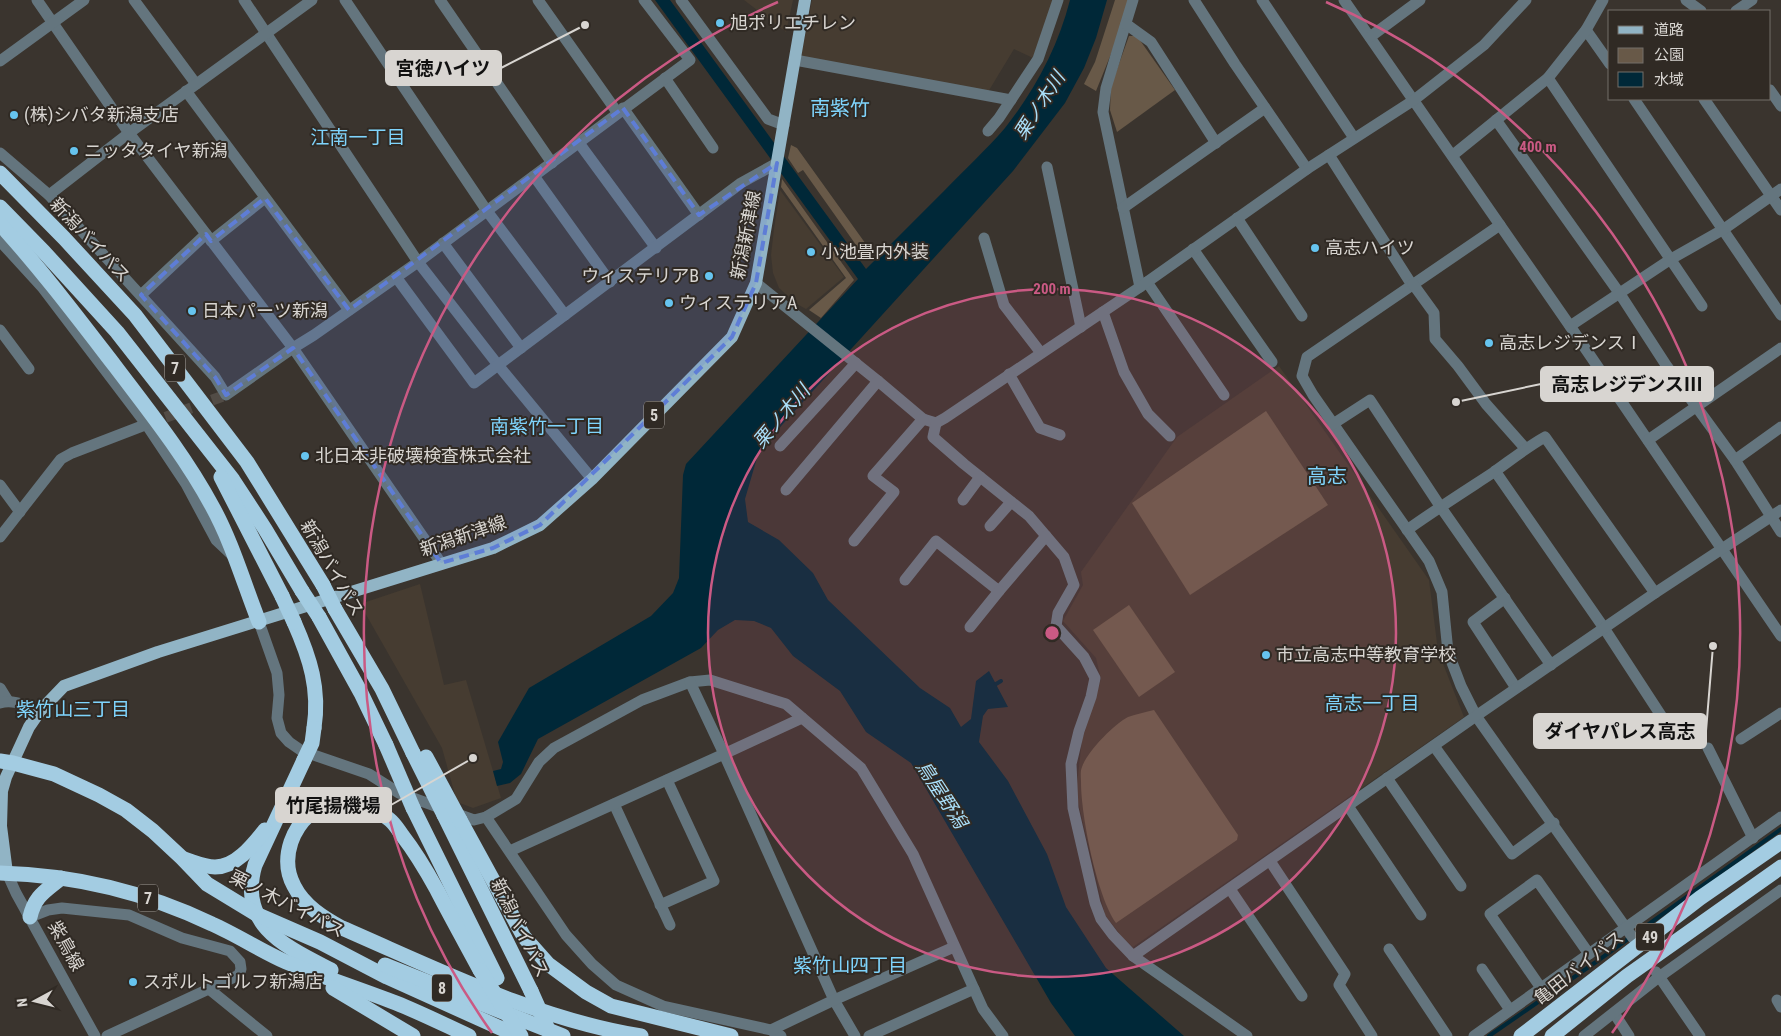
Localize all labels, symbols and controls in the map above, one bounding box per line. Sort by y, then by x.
legend [1608,10,1771,100]
place label: 旭ポリエチレン [730,12,856,33]
marker: 旭ポリエチレン [714,17,726,29]
text: 道路 [1654,21,1684,39]
text: 公園 [1654,46,1684,64]
callout: 宮徳ハイツ [386,51,501,85]
text: 宮徳ハイツ [396,57,490,80]
water label: 栗ノ木川 [1009,65,1071,143]
text: 水域 [1654,71,1684,89]
district label: 南紫竹 [810,96,870,120]
place label: (株)シバタ新潟支店 [24,104,179,126]
marker: (株)シバタ新潟支店 [8,109,20,121]
district label: 江南一丁目 [310,126,406,149]
text: 400 m [1519,138,1557,156]
place label: ニッタタイヤ新潟 [84,140,227,161]
marker: ニッタタイヤ新潟 [68,145,80,157]
street label: 新潟新津線 [727,189,764,281]
street label: 新潟バイパス [46,193,135,286]
place label: 高志ハイツ [1325,237,1415,258]
place label: 小池畳内外装 [821,241,929,262]
marker: 高志ハイツ [1309,242,1321,254]
marker: 小池畳内外装 [805,246,817,258]
place label: ウィステリアB [581,265,699,286]
marker: ウィステリアB [703,270,715,282]
text: 200 m [1033,280,1071,298]
place label: ウィステリアA [679,292,798,313]
marker: ウィステリアA [663,297,675,309]
place label: 日本パーツ新潟 [202,300,328,321]
marker: 日本パーツ新潟 [186,305,198,317]
place label: 高志レジデンスⅠ [1499,332,1643,353]
marker: 高志レジデンスⅠ [1483,337,1495,349]
road number: 7 [165,354,185,382]
callout: 高志レジデンスⅢ [1541,367,1713,401]
text: 高志レジデンスⅢ [1551,373,1703,396]
water label: 栗ノ木川 [748,378,816,453]
road number: 5 [644,402,664,428]
district label: 南紫竹一丁目 [490,415,604,438]
place label: 北日本非破壊検査株式会社 [315,445,531,466]
marker: 北日本非破壊検査株式会社 [299,450,311,462]
district label: 高志 [1307,464,1347,488]
street label: 新潟新津線 [417,511,509,560]
street label: 新潟バイパス [296,516,368,620]
centre of rings [1043,624,1061,642]
place label: 市立高志中等教育学校 [1276,644,1456,665]
marker: 市立高志中等教育学校 [1260,649,1272,661]
district label: 高志一丁目 [1324,692,1420,715]
district label: 紫竹山三丁目 [16,698,130,721]
callout: ダイヤパレス高志 [1534,714,1706,748]
text: ダイヤパレス高志 [1544,720,1696,743]
water label: 鳥屋野潟 [911,756,973,834]
callout: 竹尾揚機場 [276,788,391,822]
text: 竹尾揚機場 [285,794,381,817]
street label: 栗ノ木バイパス [226,866,348,941]
street label: 新潟バイパス [487,875,553,981]
road number: 7 [138,884,158,911]
street label: 紫鳥線 [44,917,89,974]
road number: 49 [1636,924,1664,950]
street label: 亀田バイパス [1530,926,1628,1009]
district label: 紫竹山四丁目 [793,954,907,977]
place label: スポルトゴルフ新潟店 [143,971,323,992]
road number: 8 [432,974,452,1001]
north arrow [10,976,60,1026]
marker: スポルトゴルフ新潟店 [127,976,139,988]
text: N [14,997,31,1008]

